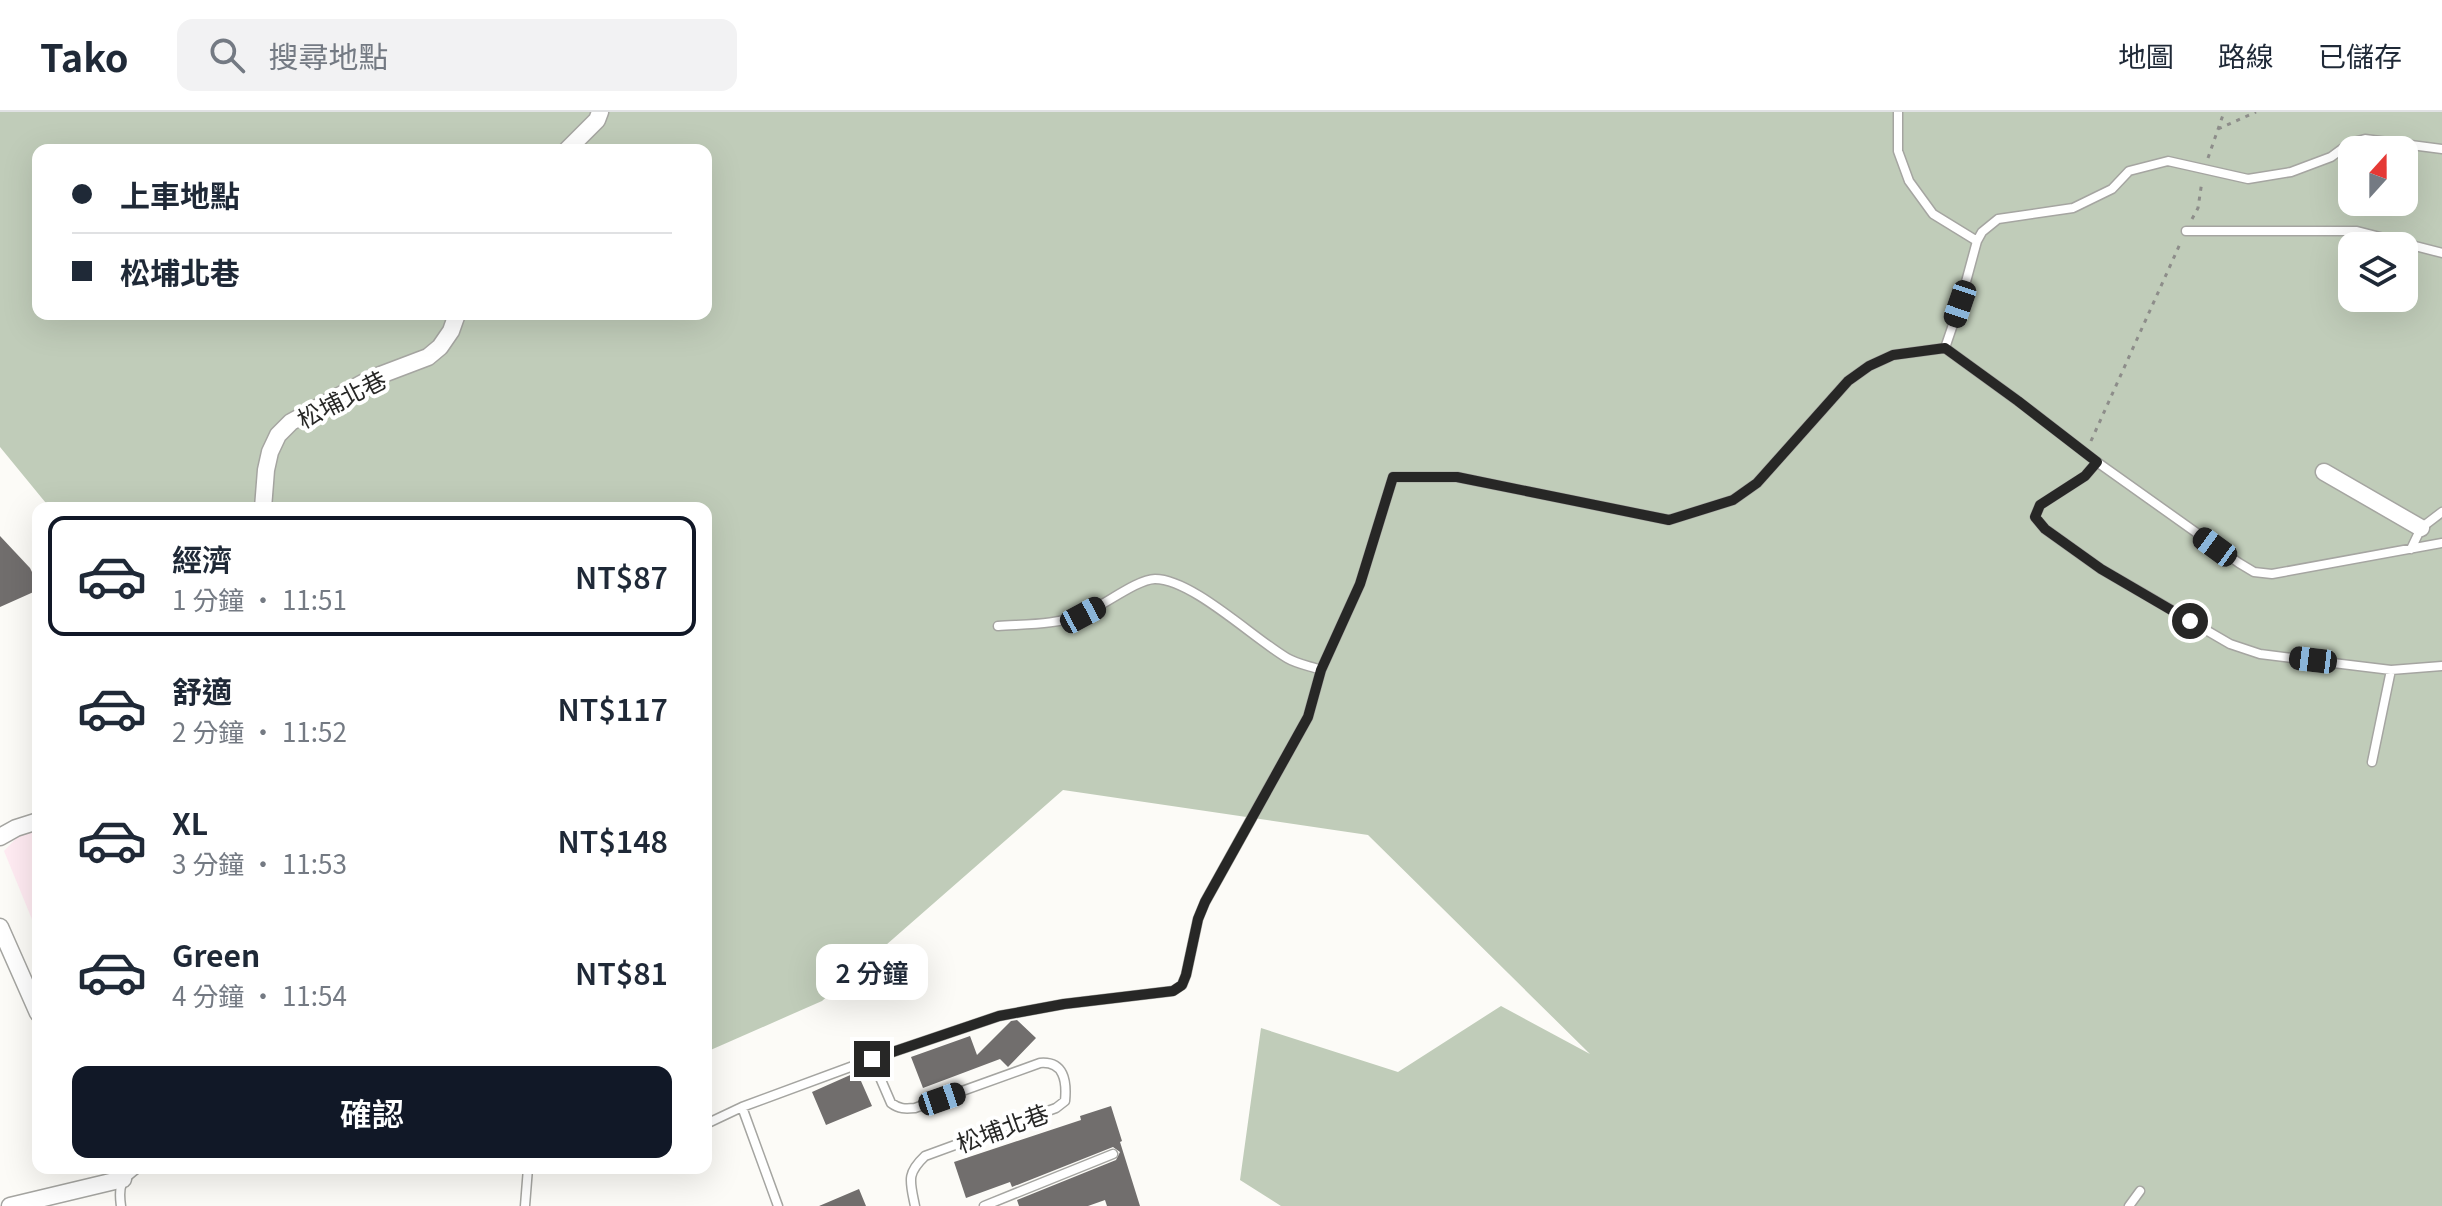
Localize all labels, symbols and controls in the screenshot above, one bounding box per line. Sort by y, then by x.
search box [177,19,737,91]
text: Tako [40,28,129,83]
icon: search [205,33,249,77]
text: 搜尋地點 [269,33,389,77]
text: 地圖 [2118,35,2174,75]
text: 路線 [2218,35,2274,75]
text: 已儲存 [2318,35,2402,75]
north arrow [2338,136,2418,216]
map controls [2338,136,2418,312]
text: 上車地點 [120,172,240,216]
button: layers [2338,232,2418,312]
text: 松埔北巷 [120,249,240,293]
car [1941,277,1979,331]
street label: 松埔北巷 [290,361,392,435]
car [2189,523,2241,571]
text: 經濟 [172,536,232,580]
icon: car [76,540,148,612]
text: NT$87 [575,554,668,598]
text: 1 分鐘 · 11:51 [172,580,347,617]
car [1056,593,1110,637]
route start [2172,603,2208,639]
car [2288,645,2338,675]
text: 舒適 [172,668,232,712]
icon: car [76,672,148,744]
text: NT$117 [558,686,668,730]
text: 2 分鐘 · 11:52 [172,712,347,749]
text: XL [172,800,208,844]
icon: car [76,804,148,876]
text: NT$148 [558,818,668,862]
text: 3 分鐘 · 11:53 [172,844,347,881]
text: Green [172,932,260,976]
icon: car [76,936,148,1008]
callout: 2 分鐘 [816,943,928,999]
text: NT$81 [575,950,668,994]
text: 2 分鐘 [836,953,908,990]
text: 4 分鐘 · 11:54 [172,976,347,1013]
route end [854,1041,890,1077]
button: 確認 [72,1066,672,1158]
car [915,1080,969,1118]
street label: 松埔北巷 [951,1094,1053,1160]

